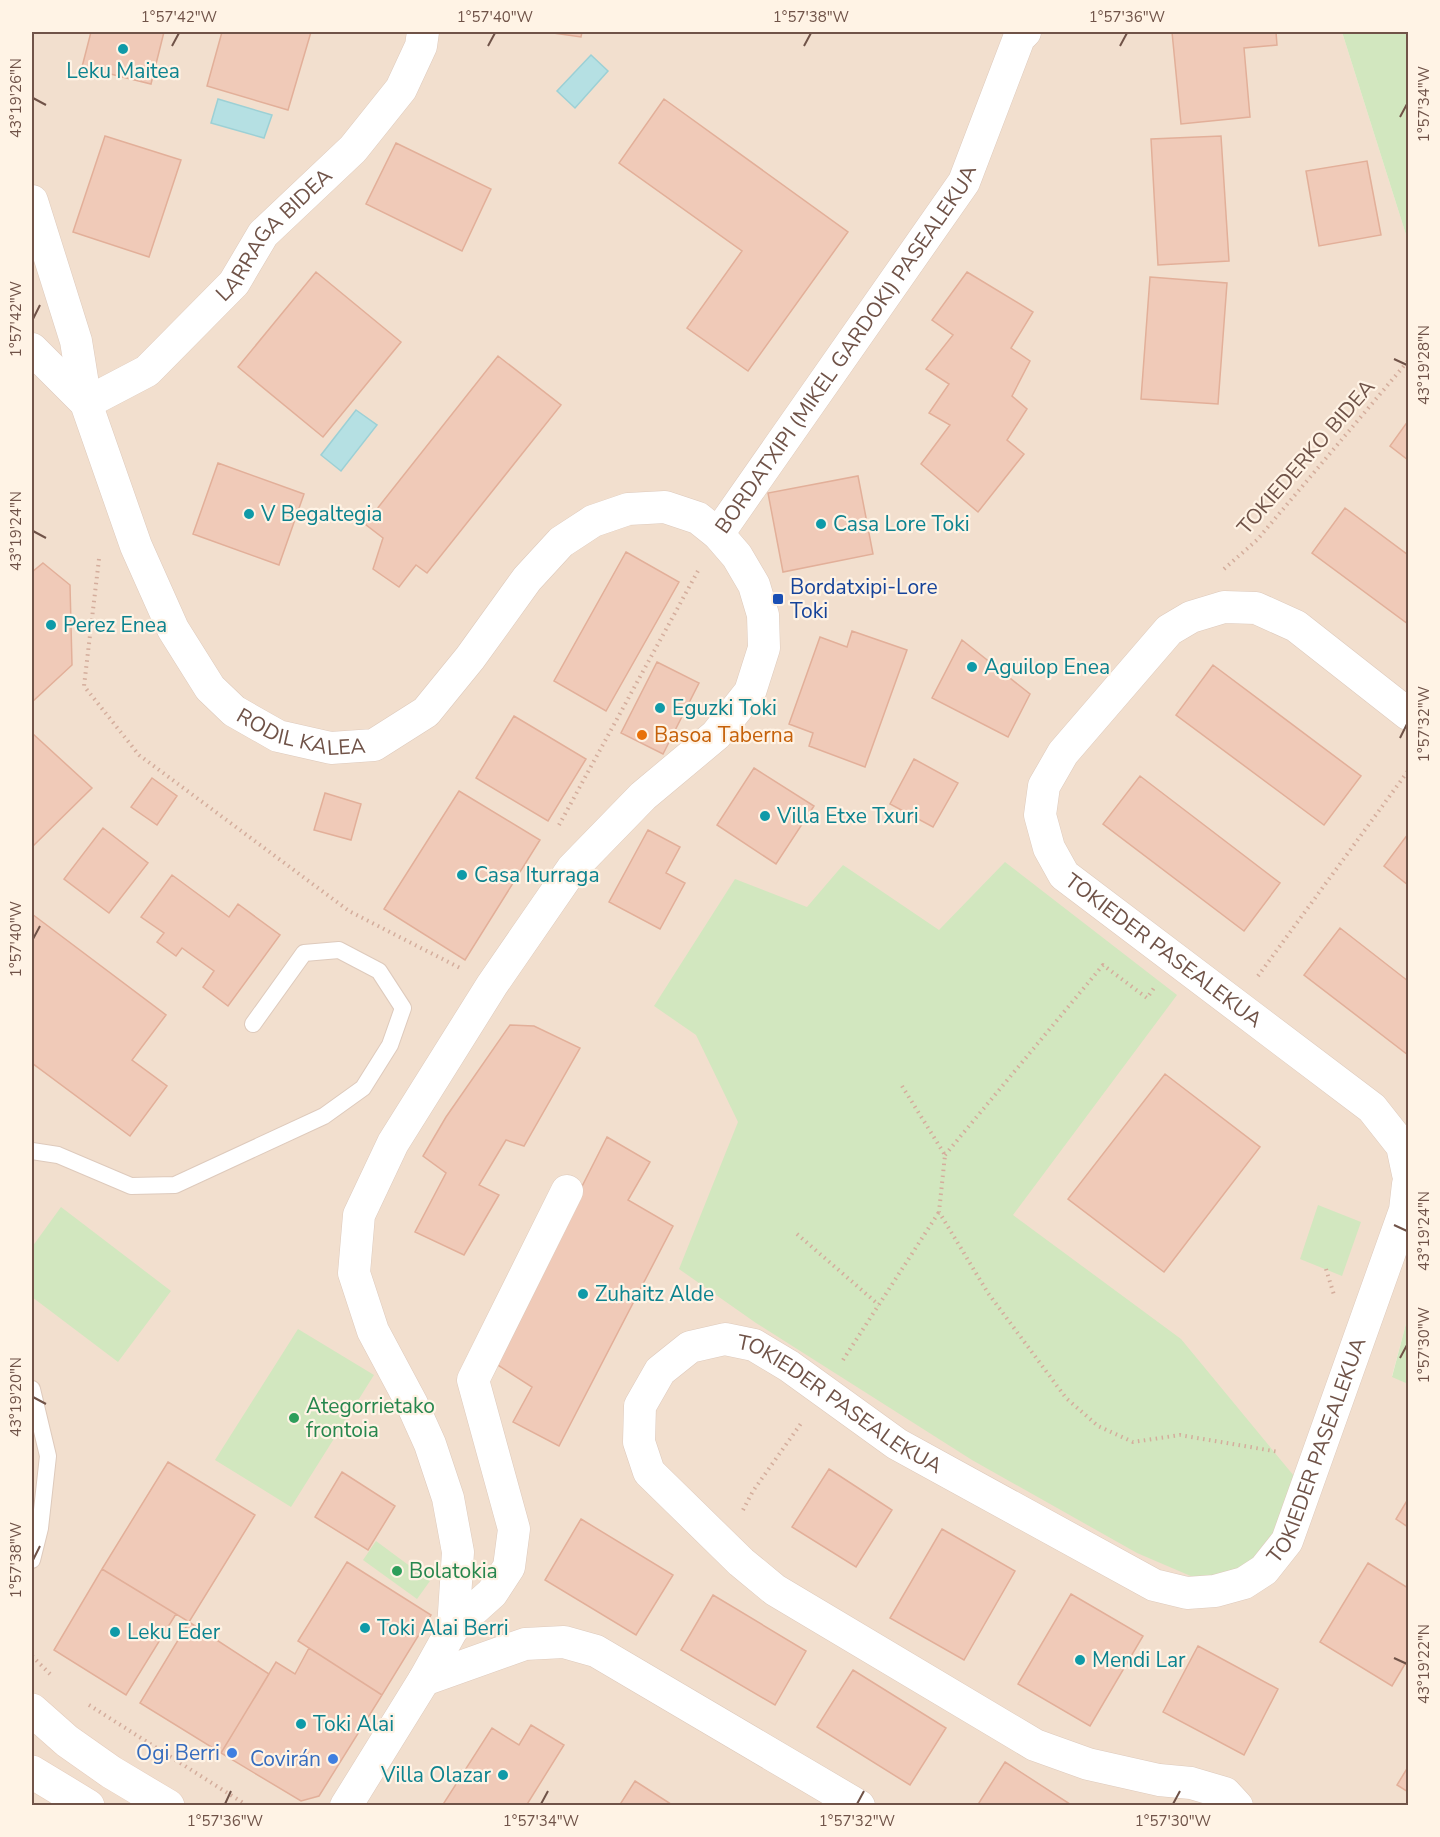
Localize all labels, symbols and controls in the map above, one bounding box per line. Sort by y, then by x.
text: 1°57'42"W [141,7,218,27]
text: 1°57'40"W [457,7,534,27]
text: 1°57'38"W [773,7,850,27]
text: 1°57'36"W [1089,7,1166,27]
marker: Leku Maitea [116,42,130,56]
place label: Leku Maitea [66,57,180,85]
text: 43°19'26"N [6,58,26,138]
text: 1°57'34"W [1414,65,1434,142]
street label: BORDATXIPI (MIKEL GARDOKI) PASEALEKUA [709,161,983,539]
street label: LARRAGA BIDEA [210,162,338,307]
text: 1°57'42"W [6,280,26,357]
text: 43°19'28"N [1414,325,1434,405]
street label: TOKIEDERKO BIDEA [1231,374,1381,540]
text: 43°19'24"N [6,491,26,571]
place label: V Begaltegia [260,500,382,528]
marker: V Begaltegia [242,507,256,521]
place label: Casa Lore Toki [833,510,970,538]
marker: Casa Lore Toki [814,517,828,531]
place label: Bordatxipi-Lore Toki [790,573,938,625]
marker: Bordatxipi-Lore Toki [771,592,785,606]
place label: Perez Enea [63,611,167,639]
marker: Perez Enea [44,618,58,632]
place label: Aguilop Enea [984,653,1110,681]
marker: Aguilop Enea [965,660,979,674]
text: 1°57'32"W [1414,685,1434,762]
place label: Eguzki Toki [672,694,777,722]
street label: RODIL KALEA [232,701,367,762]
marker: Eguzki Toki [653,701,667,715]
place label: Basoa Taberna [654,721,794,749]
marker: Basoa Taberna [635,728,649,742]
place label: Villa Etxe Txuri [776,802,919,830]
marker: Villa Etxe Txuri [758,809,772,823]
place label: Casa Iturraga [474,861,600,889]
street label: TOKIEDER PASEALEKUA [1059,867,1268,1034]
marker: Casa Iturraga [455,868,469,882]
text: 1°57'40"W [6,900,26,977]
text: 43°19'24"N [1414,1191,1434,1271]
place label: Zuhaitz Alde [595,1280,714,1308]
marker: Zuhaitz Alde [576,1287,590,1301]
text: 1°57'30"W [1414,1306,1434,1383]
street label: TOKIEDER PASEALEKUA [735,1328,947,1480]
street label: TOKIEDER PASEALEKUA [1261,1334,1372,1569]
text: 43°19'20"N [6,1357,26,1437]
place label: Ategorrietako frontoia [306,1392,435,1444]
marker: Ategorrietako frontoia [287,1411,301,1425]
text: 1°57'38"W [6,1521,26,1598]
place label: Bolatokia [409,1557,498,1585]
marker: Bolatokia [390,1564,404,1578]
place label: Toki Alai Berri [377,1614,509,1642]
place label: Leku Eder [127,1618,221,1646]
marker: Toki Alai Berri [358,1621,372,1635]
text: 43°19'22"N [1414,1624,1434,1704]
marker: Leku Eder [108,1625,122,1639]
place label: Mendi Lar [1092,1646,1186,1674]
marker: Mendi Lar [1073,1653,1087,1667]
place label: Toki Alai [313,1710,394,1738]
marker: Toki Alai [294,1717,308,1731]
place label: Ogi Berri [136,1739,220,1767]
place label: Covirán [250,1745,321,1773]
marker: Ogi Berri [225,1746,239,1760]
marker: Covirán [326,1752,340,1766]
place label: Villa Olazar [380,1761,491,1789]
marker: Villa Olazar [496,1768,510,1782]
text: 1°57'36"W [187,1811,264,1831]
text: 1°57'34"W [503,1811,580,1831]
text: 1°57'32"W [819,1811,896,1831]
text: 1°57'30"W [1135,1811,1212,1831]

